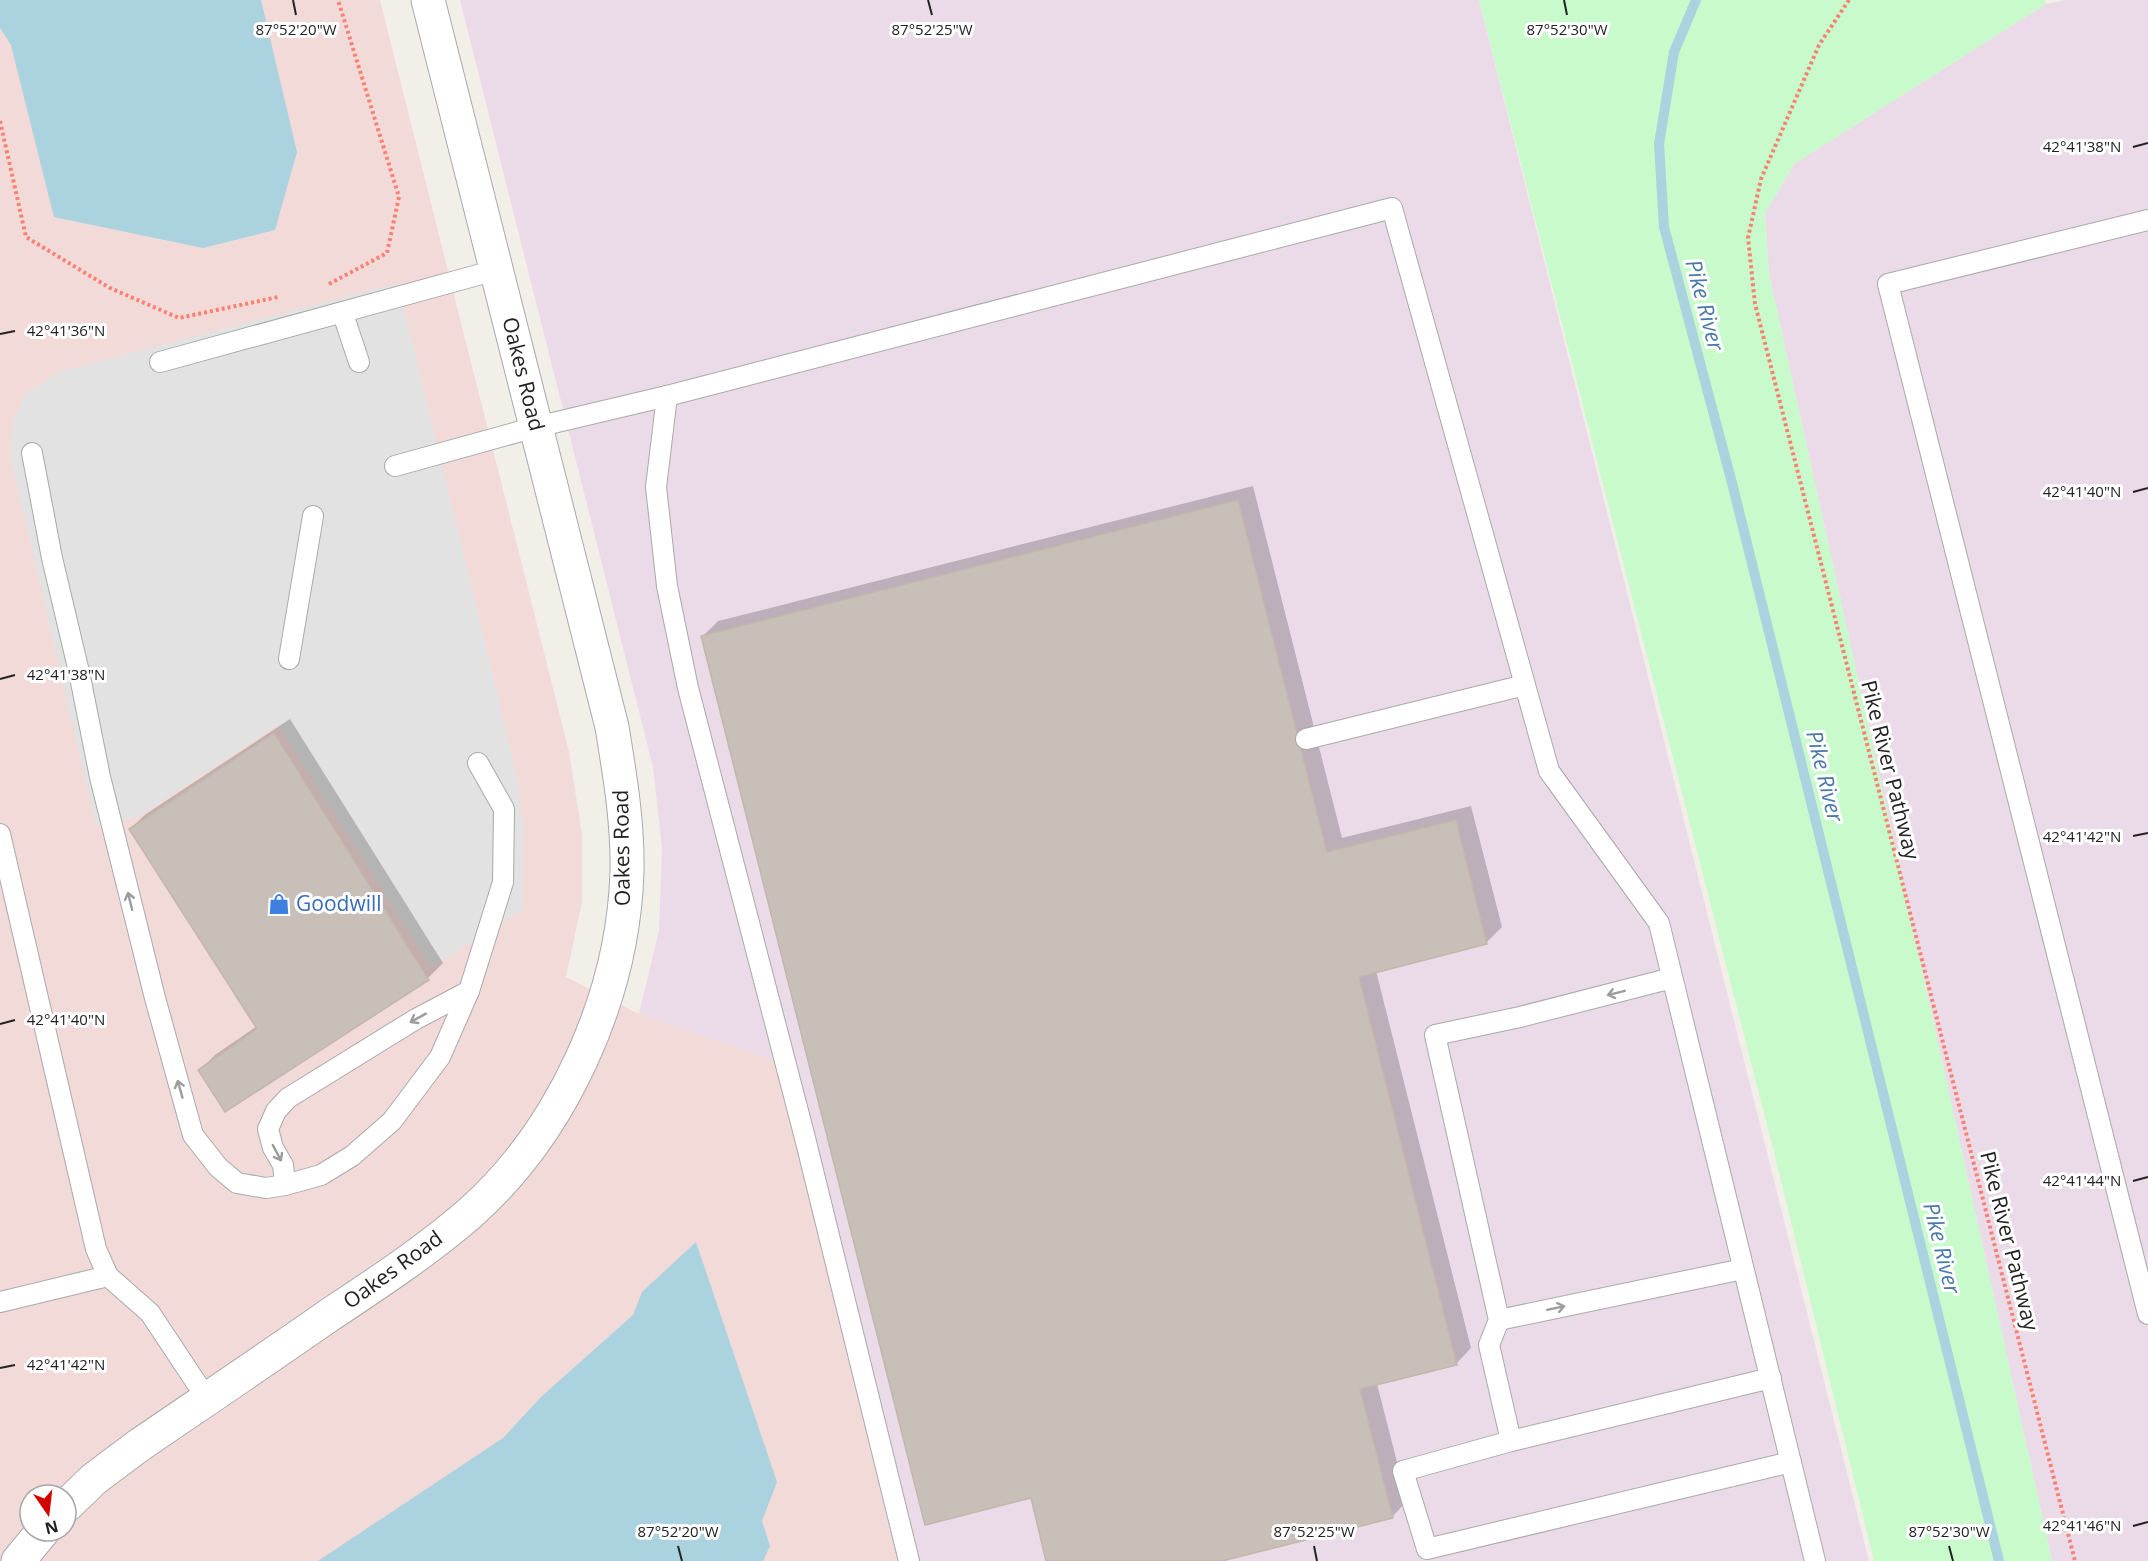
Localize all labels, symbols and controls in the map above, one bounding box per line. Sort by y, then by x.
text: 87°52'20"W [256,19,337,39]
text: 87°52'25"W [892,19,973,39]
text: 87°52'30"W [1527,19,1608,39]
text: 42°41'38"N [2043,136,2121,156]
water label: Pike River [1679,256,1733,355]
street label: Oakes Road [496,314,552,434]
text: 42°41'36"N [27,320,105,340]
text: 42°41'40"N [2043,481,2121,501]
text: 42°41'38"N [27,664,105,684]
street label: Pike River Pathway [1855,677,1927,863]
water label: Pike River [1800,727,1852,826]
street label: Oakes Road [606,790,636,906]
text: 42°41'42"N [2043,826,2121,846]
place label: Goodwill [296,889,382,917]
one-way arrow [124,891,136,910]
shop icon: Goodwill [267,892,291,916]
one-way arrow [1606,987,1625,999]
text: 42°41'40"N [27,1009,105,1029]
one-way arrow [410,1012,427,1024]
one-way arrow [174,1080,185,1099]
one-way arrow [272,1144,283,1162]
street label: Pike River Pathway [1974,1148,2046,1334]
text: 42°41'44"N [2043,1170,2121,1190]
water label: Pike River [1917,1199,1969,1298]
street label: Oakes Road [337,1224,448,1315]
one-way arrow [1546,1302,1565,1313]
text: 42°41'42"N [27,1354,105,1374]
north arrow [18,1483,78,1543]
text: N [43,1515,61,1540]
text: 42°41'46"N [2043,1515,2121,1535]
text: 87°52'20"W [638,1521,719,1541]
text: 87°52'25"W [1274,1521,1355,1541]
text: 87°52'30"W [1909,1521,1990,1541]

